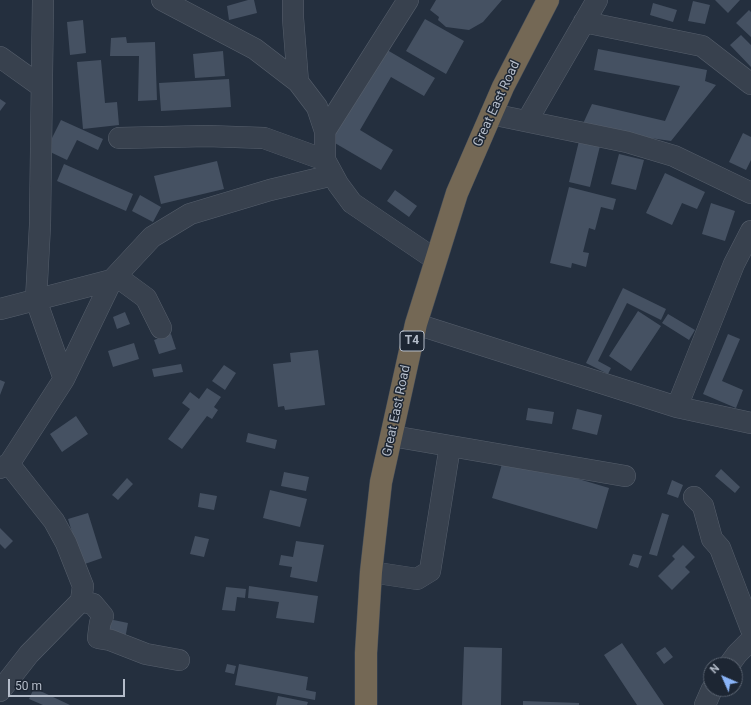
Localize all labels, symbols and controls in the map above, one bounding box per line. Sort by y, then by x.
street label: Great East Road [470,59,524,149]
road number: T4 [400,331,424,351]
street label: Great East Road [380,364,414,458]
north arrow [703,657,743,697]
text: N [708,662,722,676]
scale bar [10,671,127,697]
text: 50 m [15,679,42,693]

